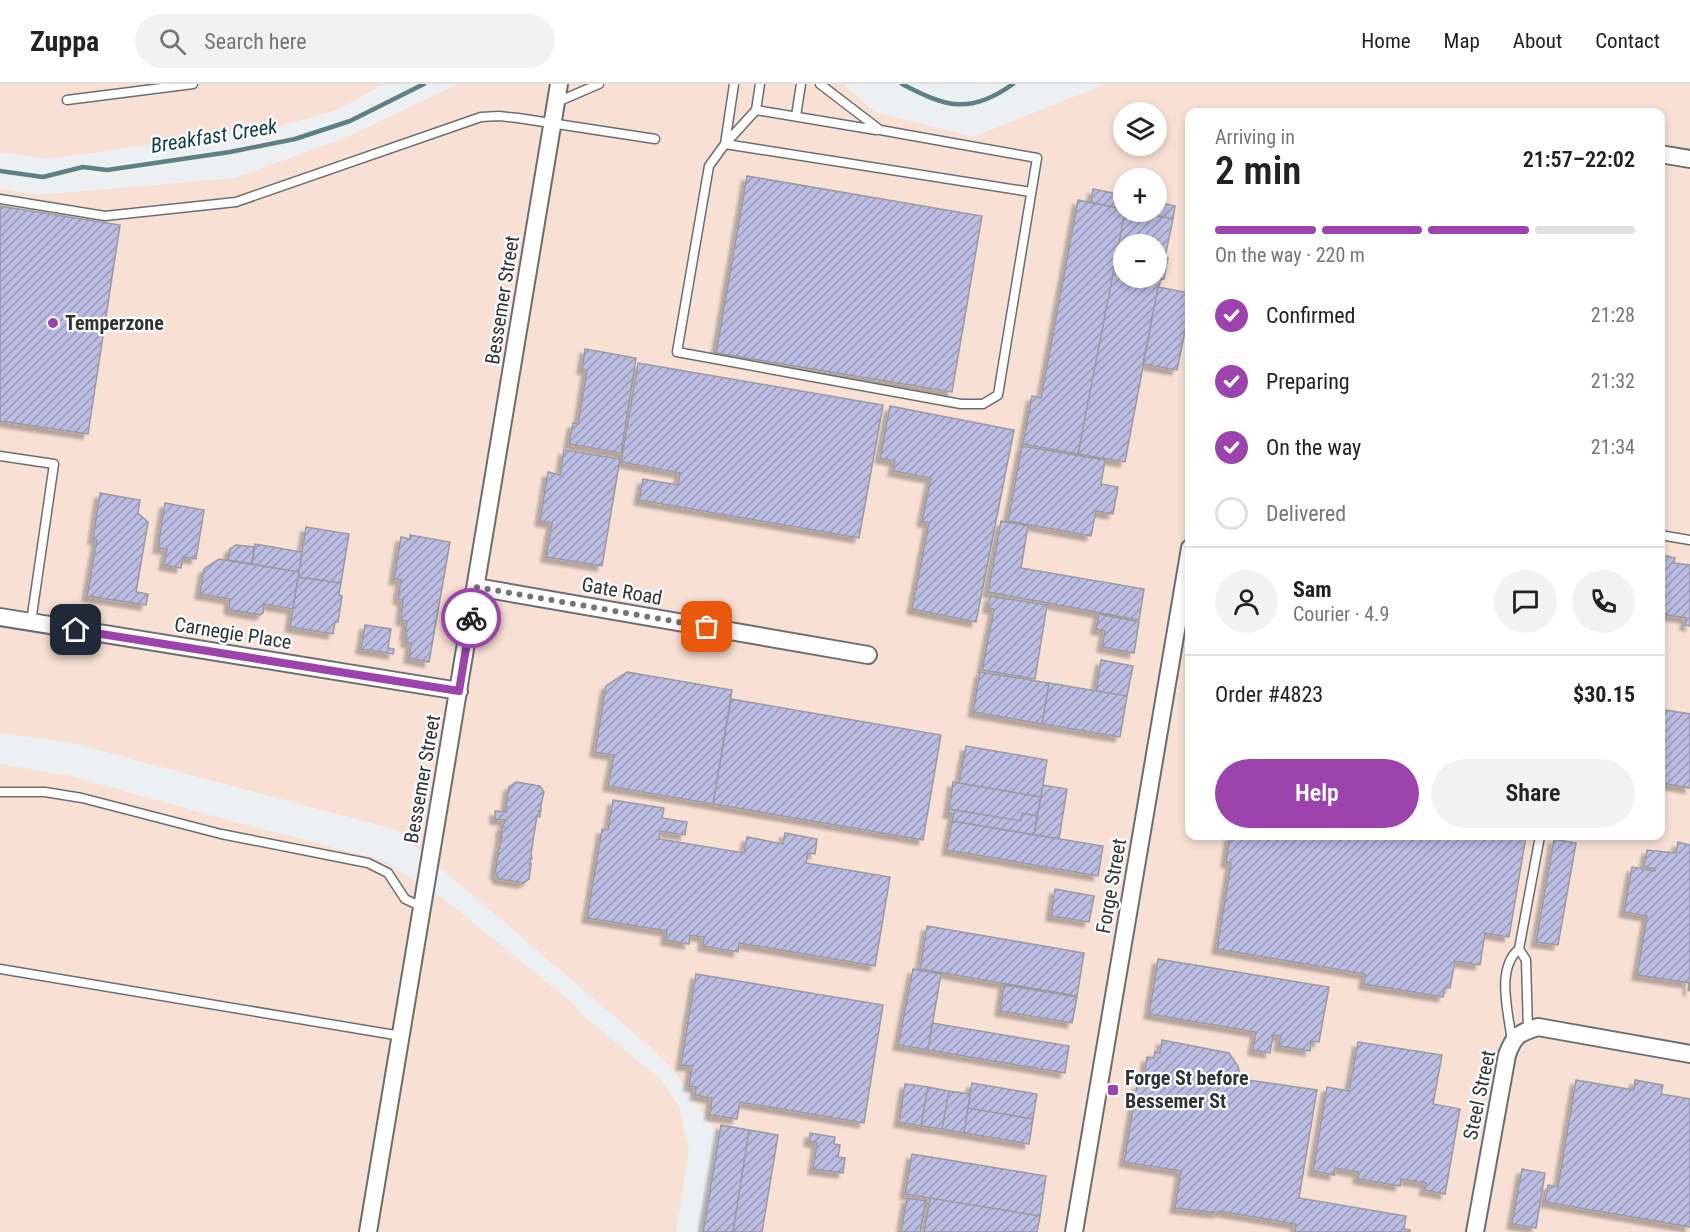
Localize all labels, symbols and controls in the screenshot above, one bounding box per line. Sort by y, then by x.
search box [135,14,555,68]
text: Zuppa [30,25,99,58]
icon: search [156,25,189,58]
text: Search here [204,29,307,54]
text: Home [1361,29,1411,53]
text: Map [1444,29,1480,53]
text: About [1513,29,1562,53]
text: Contact [1595,29,1660,53]
map controls [1113,102,1167,288]
button: layers [1113,102,1167,156]
water label: Breakfast Creek [149,114,280,158]
text: Arriving in [1215,125,1295,149]
text: 21:57–22:02 [1523,147,1635,172]
text: 2 min [1215,148,1301,194]
button: + [1113,168,1167,222]
street label: Bessemer Street [480,234,524,366]
button: − [1113,234,1167,288]
text: On the way · 220 m [1215,243,1365,267]
icon: check [1215,299,1248,332]
text: Confirmed [1266,303,1355,328]
text: 21:28 [1591,303,1635,327]
place label: Temperzone [65,311,164,335]
marker: Temperzone [46,316,60,330]
icon: check [1215,365,1248,398]
text: Preparing [1266,369,1350,394]
text: 21:32 [1591,369,1635,393]
icon: check [1215,431,1248,464]
text: On the way [1266,435,1361,460]
text: 21:34 [1591,435,1635,459]
text: Delivered [1266,501,1346,526]
button: person [1215,570,1278,633]
button: chat [1494,570,1557,633]
button: phone [1572,570,1635,633]
street label: Gate Road [580,572,664,610]
text: Sam [1293,577,1332,602]
courier [441,588,501,648]
pin [681,601,732,652]
icon: bike [455,602,488,635]
text: Courier · 4.9 [1293,602,1389,626]
pin [50,604,101,655]
icon: bag [690,610,723,643]
street label: Carnegie Place [173,612,293,654]
icon: home [59,613,92,646]
text: Order #4823 [1215,682,1323,707]
text: $30.15 [1573,682,1635,707]
street label: Bessemer Street [399,713,445,845]
button: Help [1215,759,1419,828]
button: Share [1431,759,1635,828]
street label: Forge Street [1091,837,1131,935]
street label: Steel Street [1458,1048,1500,1142]
place label: Forge St before Bessemer St [1125,1066,1248,1113]
marker: Forge St before Bessemer St [1106,1083,1120,1097]

